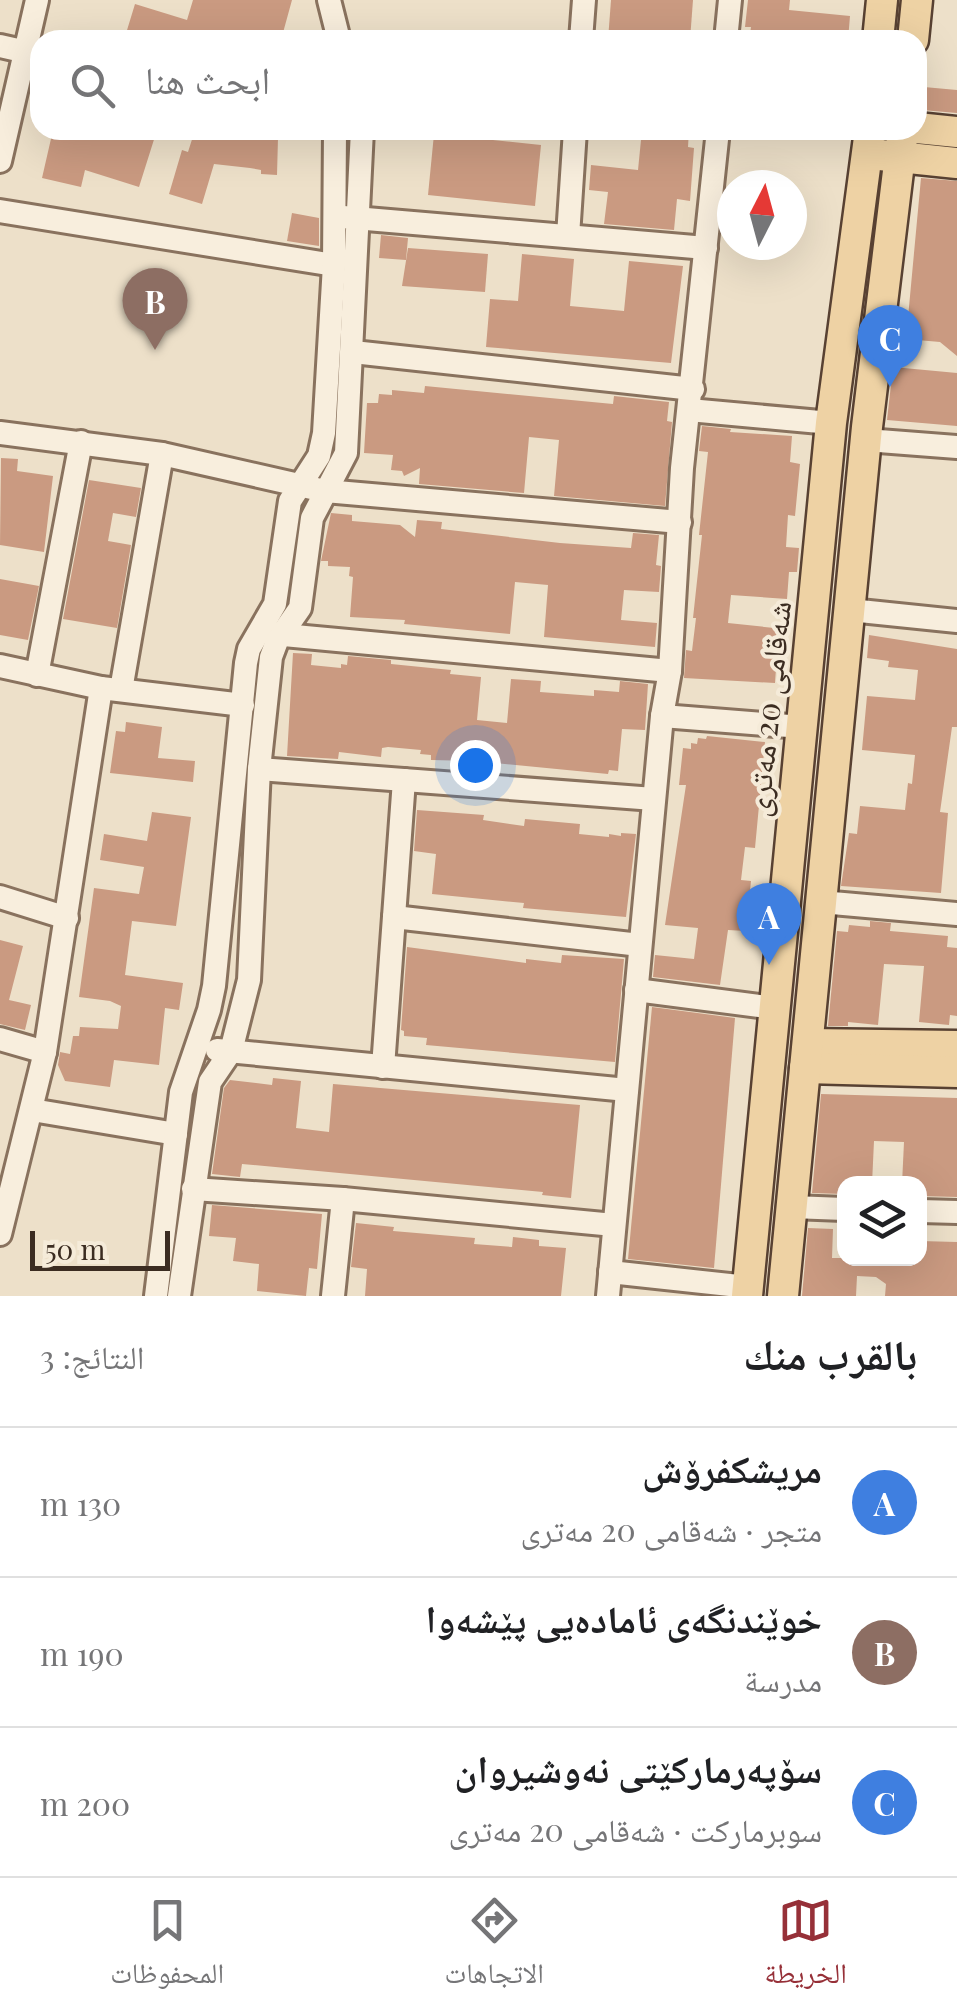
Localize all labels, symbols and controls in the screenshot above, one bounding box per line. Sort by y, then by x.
search box [30,30,927,140]
text: ابحث هنا [145,53,270,104]
icon: search [65,58,120,113]
north arrow [717,170,807,260]
pin: B [122,268,188,350]
pin: C [858,304,922,387]
street label: شەقامی 20 مەتری [734,599,800,819]
your location [450,740,501,791]
pin: A [736,882,802,965]
map controls [837,1176,927,1266]
button: layers [837,1176,927,1266]
scale bar [30,1226,170,1270]
text: 50 m [45,1230,105,1267]
text: بالقرب منك [743,1325,917,1381]
text: النتائج: 3 [40,1334,144,1377]
text: مریشکفرۆش [642,1442,822,1493]
text: 130 m [40,1481,121,1524]
text: A [874,1481,895,1524]
text: متجر · شەقامی 20 مەتری [520,1507,822,1550]
text: خوێندنگەی ئامادەیی پێشەوا [426,1592,822,1643]
text: 190 m [40,1631,124,1674]
text: B [874,1631,895,1674]
text: مدرسة [744,1657,822,1700]
text: سۆپەرمارکێتی نەوشیروان [454,1742,822,1793]
text: 200 m [40,1781,130,1824]
text: C [873,1781,896,1824]
text: سوبرماركت · شەقامی 20 مەتری [449,1807,822,1850]
tab: المحفوظات [110,1893,224,2001]
tab: الاتجاهات [445,1893,544,2001]
tab: الخريطة [764,1893,847,2001]

